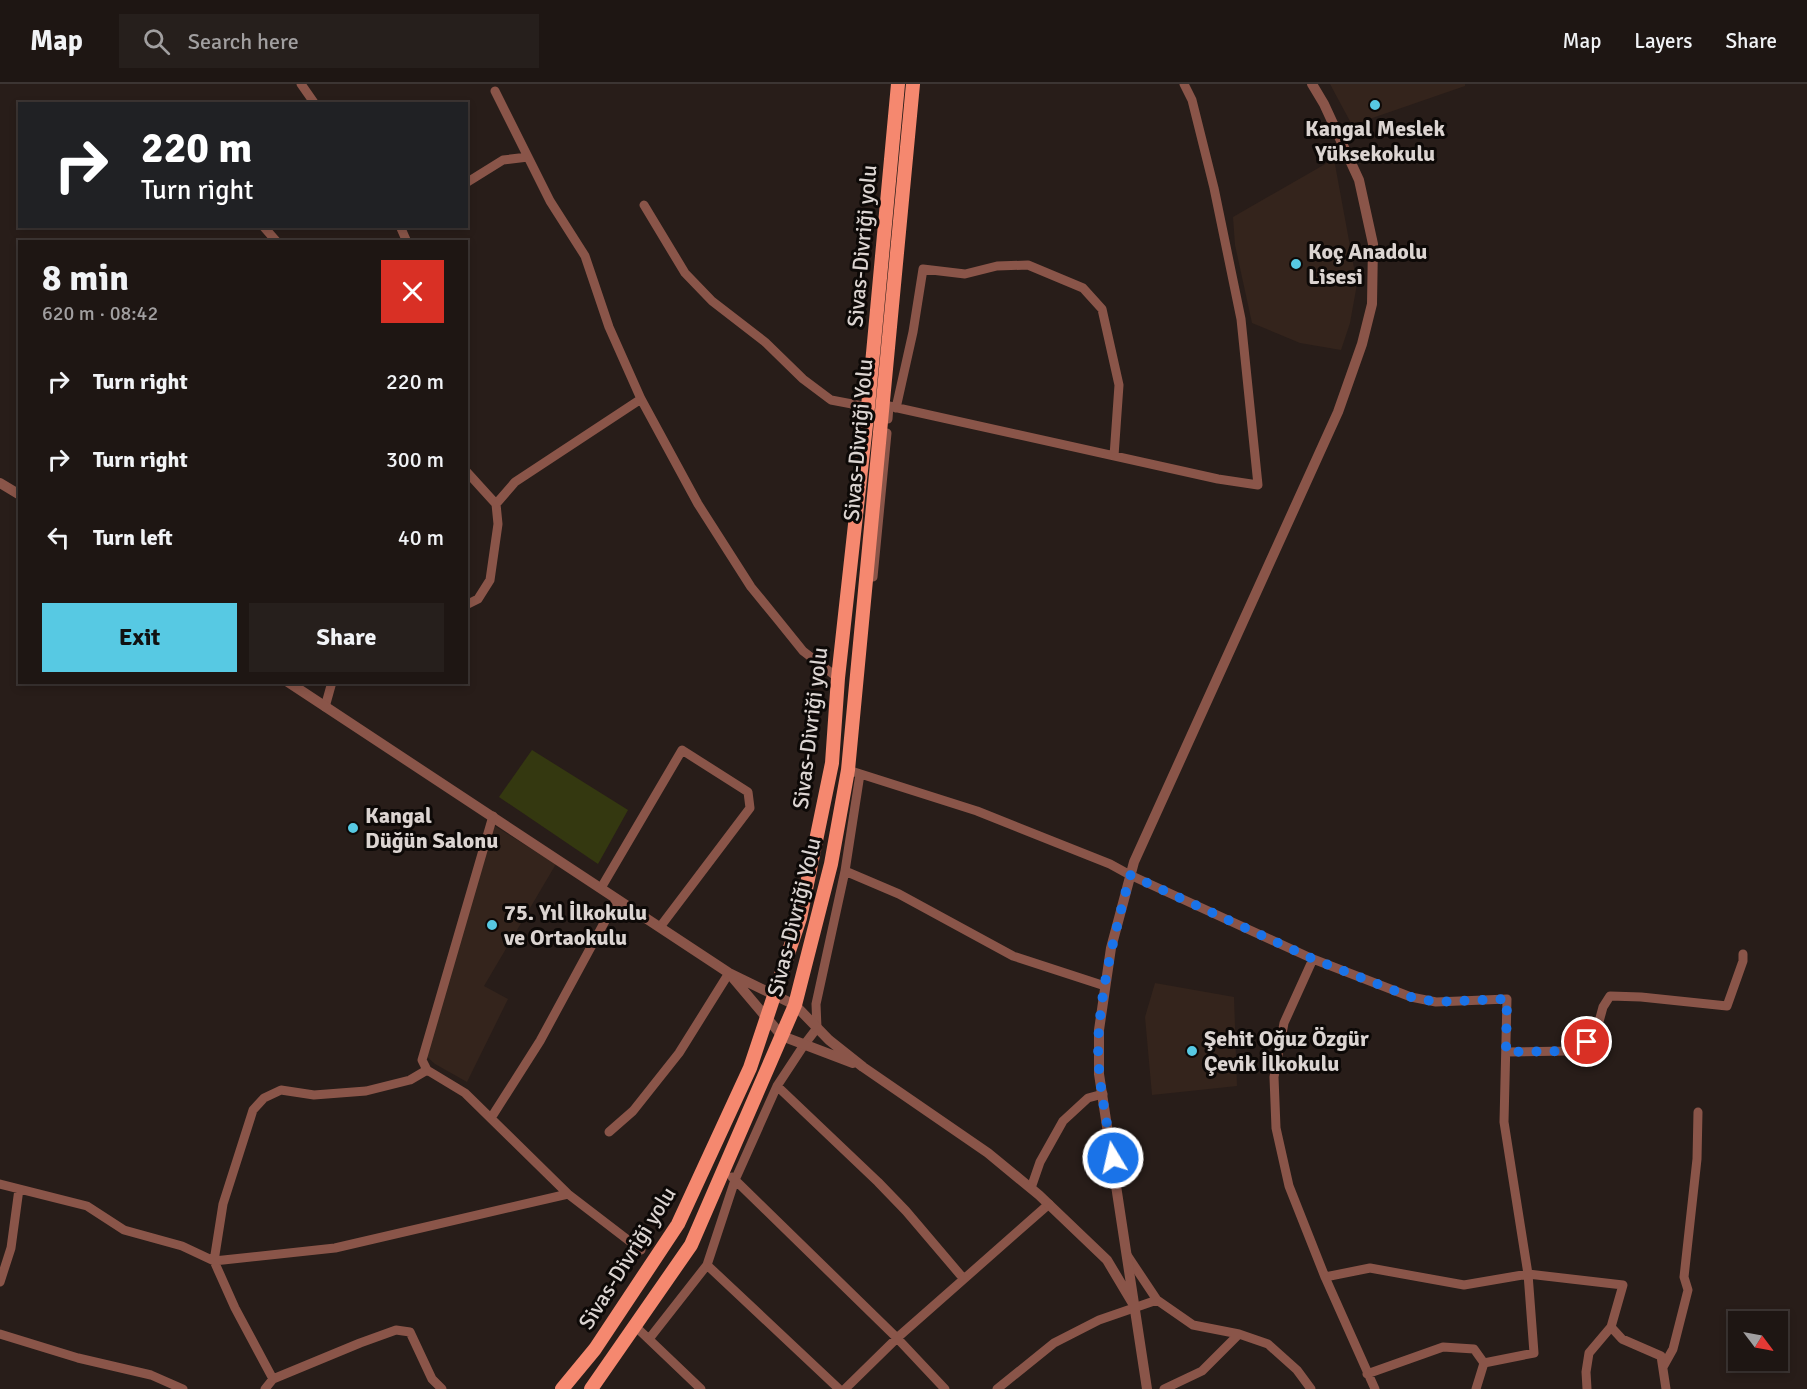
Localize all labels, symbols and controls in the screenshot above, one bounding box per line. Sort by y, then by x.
search box [119,14,539,68]
text: Map [30,24,83,58]
icon: search [140,25,173,58]
text: Search here [188,28,299,55]
text: Map [1563,28,1601,54]
text: Layers [1634,28,1692,54]
text: Share [1725,28,1777,54]
marker: Kangal Meslek Yüksekokulu [1368,98,1382,112]
place label: Kangal Meslek Yüksekokulu [1305,115,1445,167]
text: 220 m [141,123,252,174]
icon: right [42,126,120,204]
street label: Sivas-Divriği yolu [841,164,883,328]
text: Turn right [141,174,254,207]
place label: Koç Anadolu Lisesi [1308,238,1427,290]
text: 8 min [42,256,129,301]
marker: Koç Anadolu Lisesi [1289,257,1303,271]
button: close [381,260,444,323]
text: 620 m · 08:42 [42,301,158,326]
street label: Sivas-Divriği Yolu [837,358,879,522]
icon: right [42,365,75,398]
text: Turn right [93,368,188,395]
text: 220 m [386,368,444,395]
icon: right [42,443,75,476]
text: Turn right [93,446,188,473]
text: 300 m [386,446,444,473]
icon: left [42,521,75,554]
text: Turn left [93,524,173,551]
text: 40 m [398,524,444,551]
button: Exit [42,603,237,672]
button: Share [249,603,444,672]
street label: Sivas-Divriği yolu [787,645,833,811]
place label: Kangal Düğün Salonu [365,802,498,854]
marker: Kangal Düğün Salonu [346,821,360,835]
street label: Sivas-Divriği Yolu [761,835,827,999]
place label: 75. Yıl İlkokulu ve Ortaokulu [503,899,647,951]
marker: 75. Yıl İlkokulu ve Ortaokulu [485,918,499,932]
pin [1561,1016,1612,1067]
place label: Şehit Oğuz Özgür Çevik İlkokulu [1204,1025,1369,1077]
icon: arrive [1570,1025,1603,1058]
marker: Şehit Oğuz Özgür Çevik İlkokulu [1185,1044,1199,1058]
position arrow [1081,1126,1145,1190]
street label: Sivas-Divriği yolu [572,1182,682,1334]
north arrow [1728,1311,1788,1371]
map controls [1728,1311,1788,1371]

